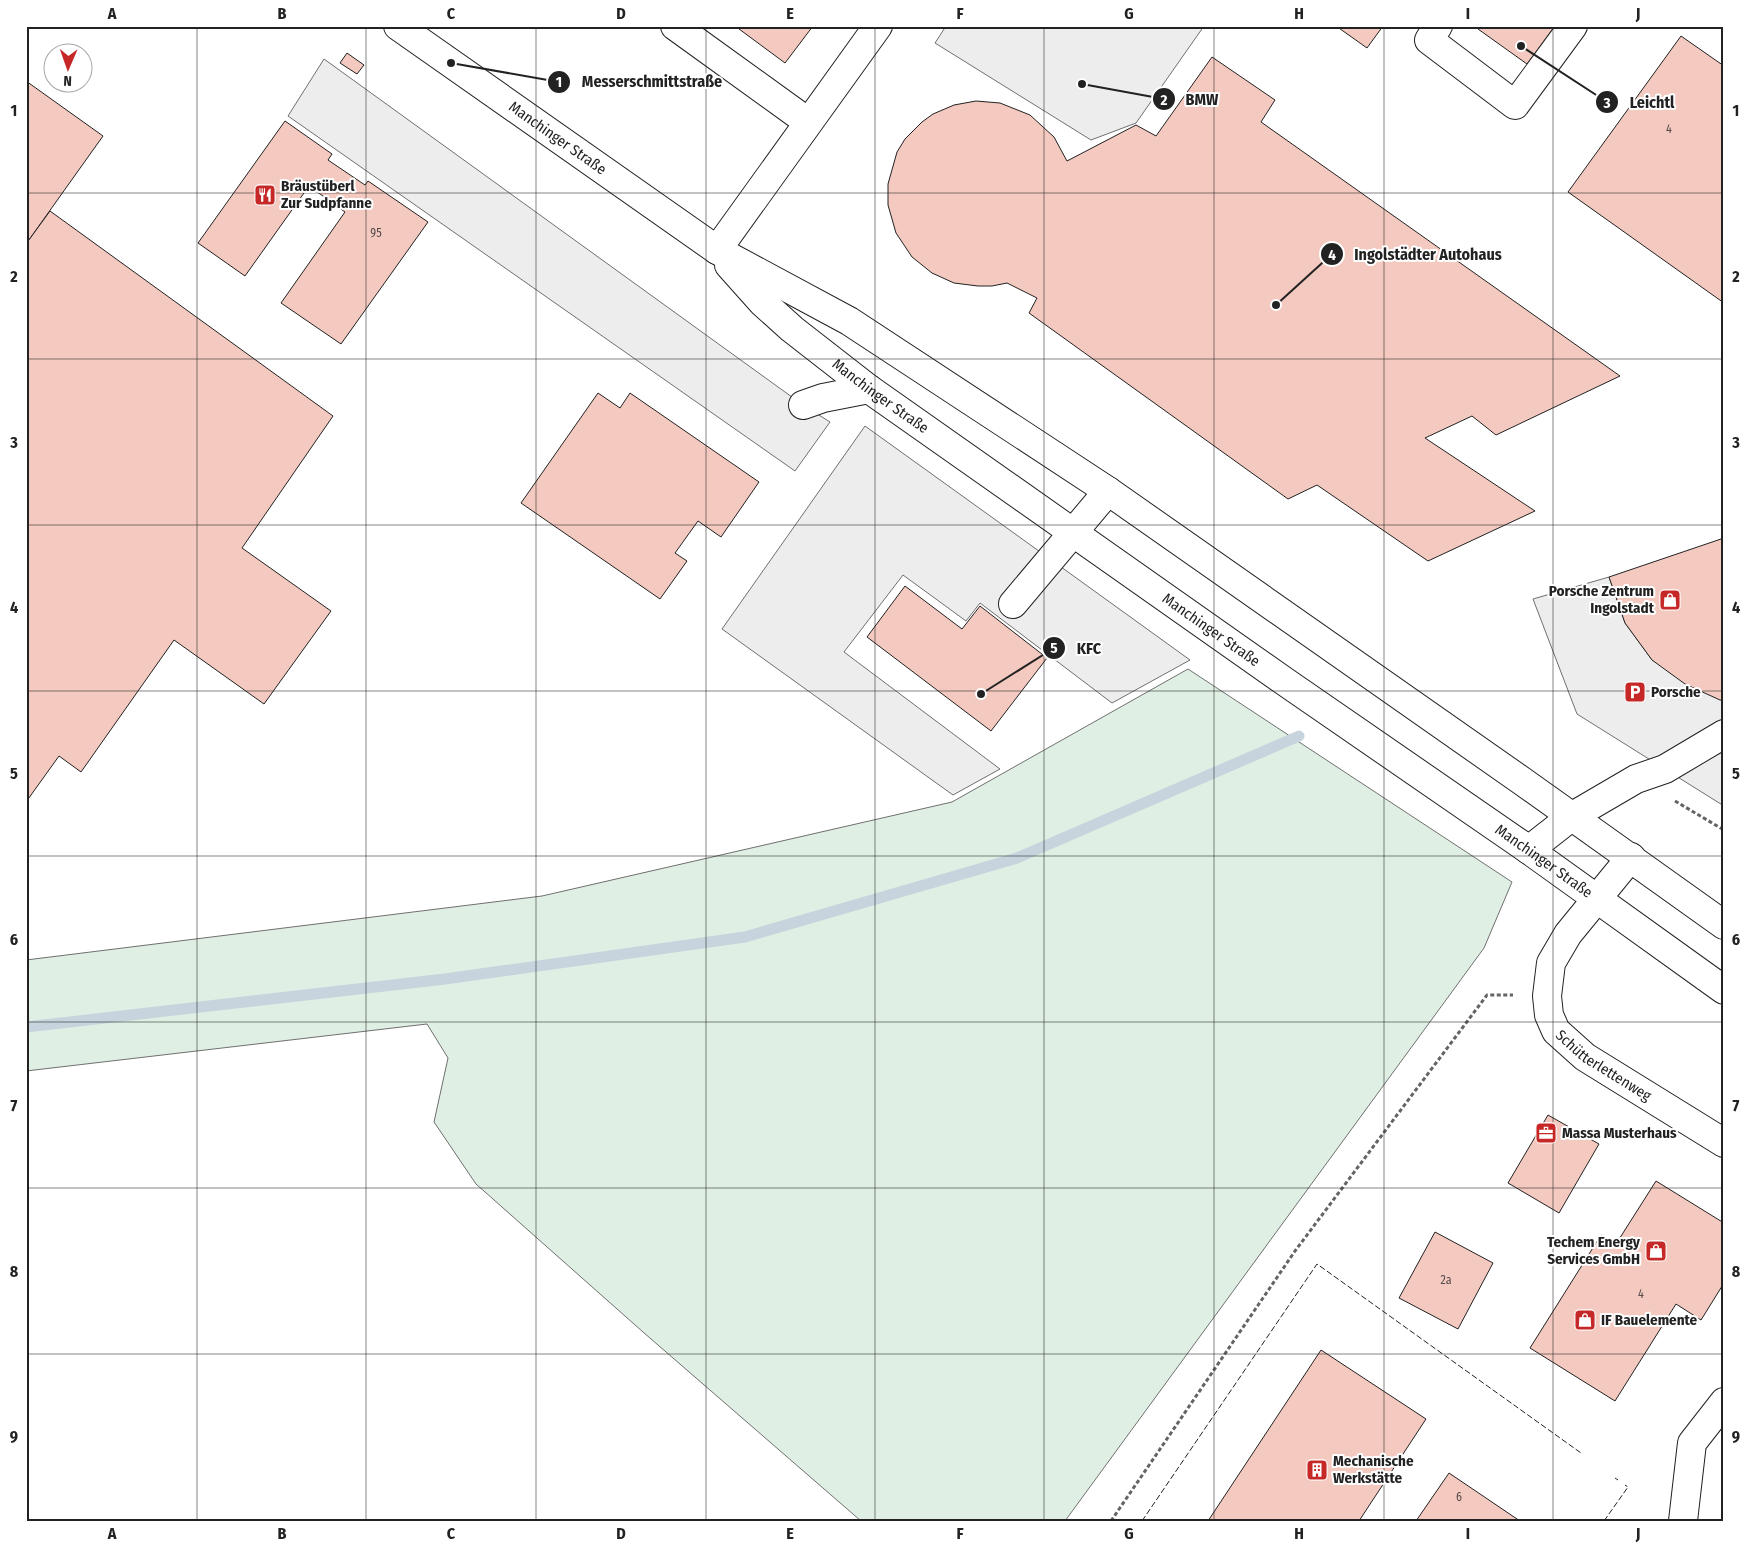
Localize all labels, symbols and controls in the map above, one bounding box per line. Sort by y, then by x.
text: A [107,4,117,23]
text: B [278,4,287,23]
text: C [447,4,456,23]
text: D [616,4,626,23]
text: E [786,4,794,23]
text: F [956,4,964,23]
text: G [1124,4,1134,23]
text: H [1294,4,1304,23]
text: I [1466,4,1470,23]
text: J [1635,4,1640,23]
north arrow [42,42,92,92]
callout: Messerschmittstraße [547,66,732,97]
text: N [63,72,72,89]
text: Messerschmittstraße [582,72,722,91]
text: 1 [556,73,562,91]
callout: BMW [1151,84,1229,115]
callout: Leichtl [1594,87,1684,118]
text: BMW [1186,90,1219,109]
text: 2 [1160,91,1168,109]
text: Leichtl [1630,93,1675,112]
text: 3 [1602,94,1611,112]
street label: Manchinger Straße [505,98,610,178]
text: 1 [11,101,17,120]
text: 1 [1733,101,1739,120]
house number: 4 [1666,122,1672,136]
place label: Bräustüberl Zur Sudpfanne [281,177,372,212]
restaurant icon: Bräustüberl Zur Sudpfanne [253,183,277,207]
house number: 95 [370,226,382,240]
callout: Ingolstädter Autohaus [1319,239,1512,270]
text: Ingolstädter Autohaus [1354,245,1502,264]
text: 4 [1328,246,1336,264]
text: 2 [9,267,18,286]
text: 2 [1731,267,1740,286]
street label: Manchinger Straße [829,355,932,437]
text: 3 [9,433,18,452]
text: 3 [1731,433,1740,452]
place label: Porsche Zentrum Ingolstadt [1549,582,1655,617]
shop icon: Porsche Zentrum Ingolstadt [1658,588,1682,612]
street label: Manchinger Straße [1159,589,1263,670]
text: 4 [10,598,18,617]
text: 4 [1732,598,1740,617]
callout: KFC [1042,633,1111,664]
text: 5 [1050,639,1058,657]
text: KFC [1077,639,1102,658]
parking icon: Porsche [1623,680,1647,704]
place label: Porsche [1651,683,1701,701]
text: 5 [10,764,18,783]
text: 5 [1732,764,1740,783]
street label: Manchinger Straße [1492,820,1596,902]
text: 6 [10,930,18,949]
text: 6 [1732,930,1740,949]
street label: Schütterlettenweg [1552,1026,1655,1105]
text: 7 [11,1096,18,1115]
text: 7 [1733,1096,1740,1115]
office icon: Massa Musterhaus [1534,1121,1558,1145]
place label: Massa Musterhaus [1562,1124,1677,1142]
place label: Techem Energy Services GmbH [1547,1233,1641,1268]
shop icon: Techem Energy Services GmbH [1644,1239,1668,1263]
text: 8 [10,1262,19,1281]
text: 8 [1732,1262,1741,1281]
house number: 2a [1440,1273,1452,1287]
house number: 4 [1638,1287,1644,1301]
shop icon: IF Bauelemente [1573,1308,1597,1332]
place label: IF Bauelemente [1601,1311,1698,1329]
text: 9 [10,1427,18,1446]
text: 9 [1732,1427,1740,1446]
place label: Mechanische Werkstätte [1333,1452,1414,1487]
building icon: Mechanische Werkstätte [1305,1458,1329,1482]
house number: 6 [1456,1490,1462,1504]
text: A [107,1524,117,1543]
text: B [278,1524,287,1543]
text: C [447,1524,456,1543]
text: D [616,1524,626,1543]
text: E [786,1524,794,1543]
text: F [956,1524,964,1543]
text: G [1124,1524,1134,1543]
text: H [1294,1524,1304,1543]
text: I [1466,1524,1470,1543]
text: J [1635,1524,1640,1543]

